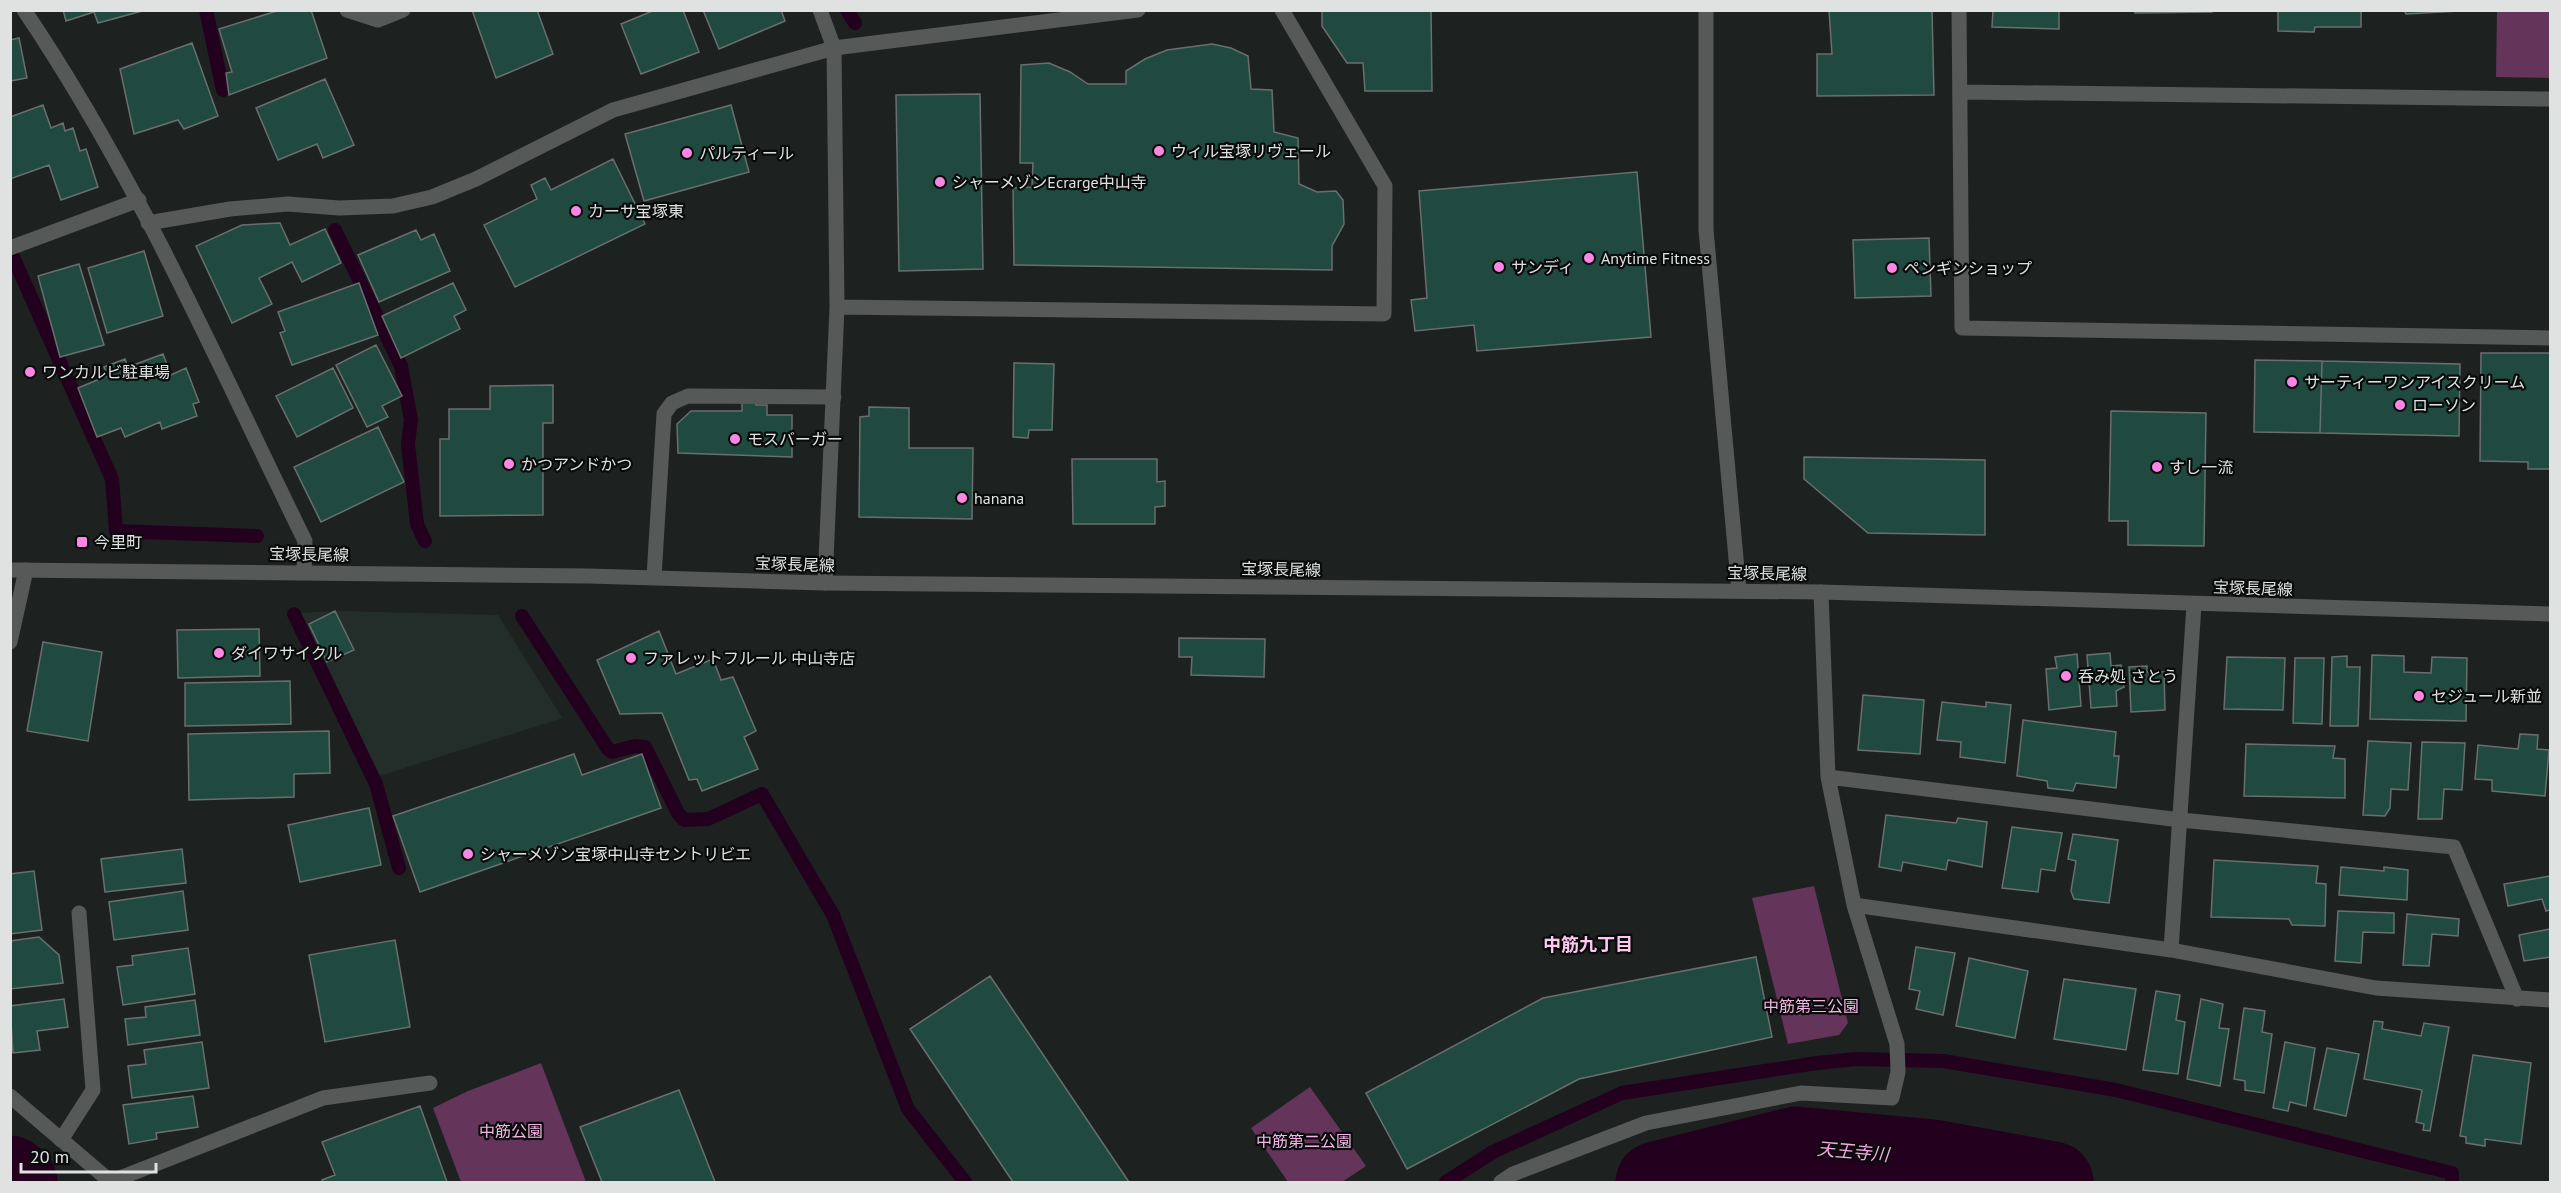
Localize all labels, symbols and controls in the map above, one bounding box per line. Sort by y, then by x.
place label: ウィル宝塚リヴェール [1171,141,1331,161]
place label: パルティール [699,143,794,163]
marker: ウィル宝塚リヴェール [1152,144,1166,158]
marker: パルティール [680,146,694,160]
place label: シャーメゾンEcrarge中山寺 [952,172,1147,192]
marker: シャーメゾンEcrarge中山寺 [933,175,947,189]
place label: カーサ宝塚東 [588,201,684,221]
marker: カーサ宝塚東 [569,204,583,218]
place label: Anytime Fitness [1601,248,1710,268]
marker: Anytime Fitness [1582,251,1596,265]
place label: サンディ [1511,257,1574,277]
place label: ペンギンショップ [1904,258,2032,278]
marker: サンディ [1492,260,1506,274]
marker: ペンギンショップ [1885,261,1899,275]
place label: ワンカルビ駐車場 [42,362,170,382]
marker: ワンカルビ駐車場 [23,365,37,379]
place label: サーティーワンアイスクリーム [2304,372,2525,392]
marker: サーティーワンアイスクリーム [2285,375,2299,389]
place label: ローソン [2412,395,2476,415]
marker: ローソン [2393,398,2407,412]
place label: モスバーガー [747,429,843,449]
marker: モスバーガー [728,432,742,446]
place label: かつアンドかつ [521,454,632,474]
marker: かつアンドかつ [502,457,516,471]
place label: すし一流 [2169,457,2233,477]
marker: すし一流 [2150,460,2164,474]
place label: hanana [974,488,1024,508]
marker: hanana [955,491,969,505]
place label: 今里町 [94,532,142,552]
marker: 今里町 [75,535,89,549]
street label: 宝塚長尾線 [269,543,349,565]
street label: 宝塚長尾線 [755,553,835,575]
street label: 宝塚長尾線 [1241,558,1321,580]
street label: 宝塚長尾線 [1727,562,1807,584]
street label: 宝塚長尾線 [2213,577,2293,599]
place label: ダイワサイクル [231,643,342,663]
marker: ダイワサイクル [212,646,226,660]
place label: ファレットフルール 中山寺店 [643,648,855,668]
marker: ファレットフルール 中山寺店 [624,651,638,665]
place label: 呑み処 さとう [2078,666,2178,686]
marker: 呑み処 さとう [2059,669,2073,683]
place label: セジュール新並 [2431,686,2542,706]
marker: セジュール新並 [2412,689,2426,703]
place label: シャーメゾン宝塚中山寺セントリビエ [480,844,751,864]
marker: シャーメゾン宝塚中山寺セントリビエ [461,847,475,861]
district label: 中筋九丁目 [1543,933,1633,956]
park label: 中筋第三公園 [1763,996,1859,1016]
park label: 中筋公園 [479,1121,543,1141]
park label: 中筋第二公園 [1256,1131,1352,1151]
scale bar [21,1136,156,1174]
water label: 天王寺川 [1816,1137,1892,1166]
text: 20 m [30,1145,69,1168]

